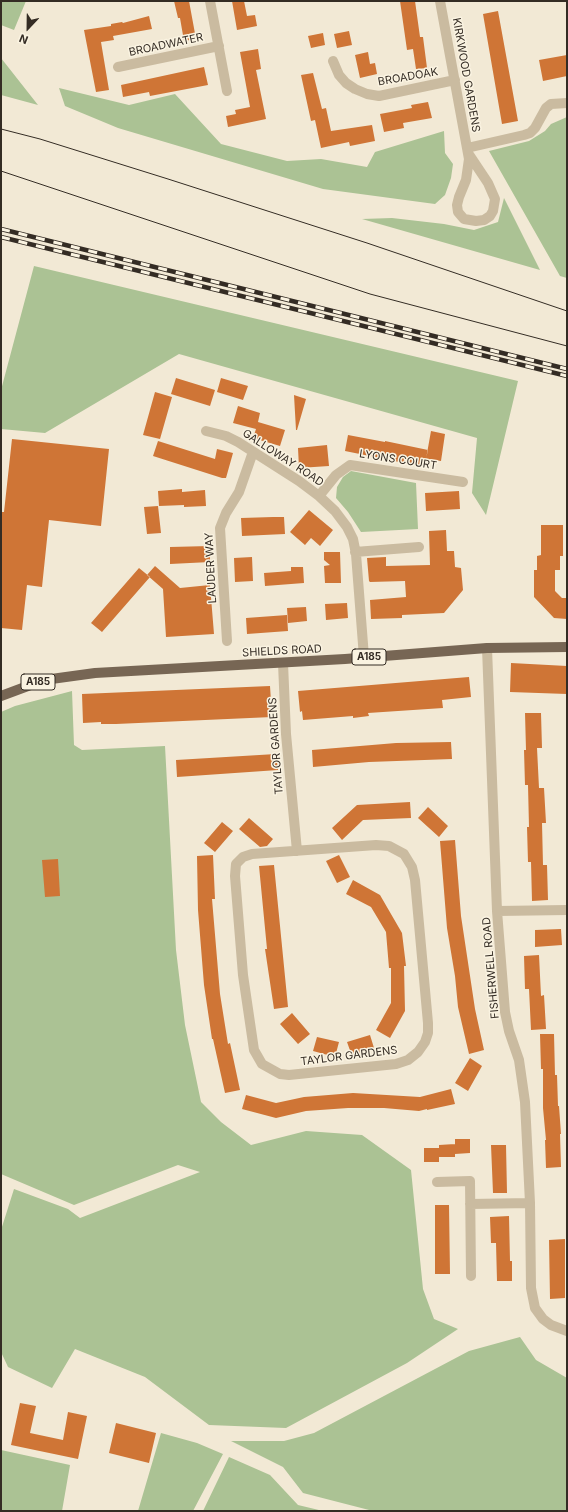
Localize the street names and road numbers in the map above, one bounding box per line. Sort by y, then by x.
street label: KIRKWOOD GARDENS [449,17,483,133]
street label: BROADWATER [128,31,204,59]
street label: BROADOAK [377,65,439,89]
street label: GALLOWAY ROAD [240,427,326,489]
street label: LYONS COURT [358,447,438,473]
street label: LAUDER WAY [203,532,219,604]
street label: SHIELDS ROAD [242,642,322,660]
road number: A185 [352,649,386,665]
road number: A185 [21,674,55,690]
street label: TAYLOR GARDENS [266,697,286,795]
street label: FISHERWELL ROAD [480,917,502,1019]
street label: TAYLOR GARDENS [300,1044,398,1068]

